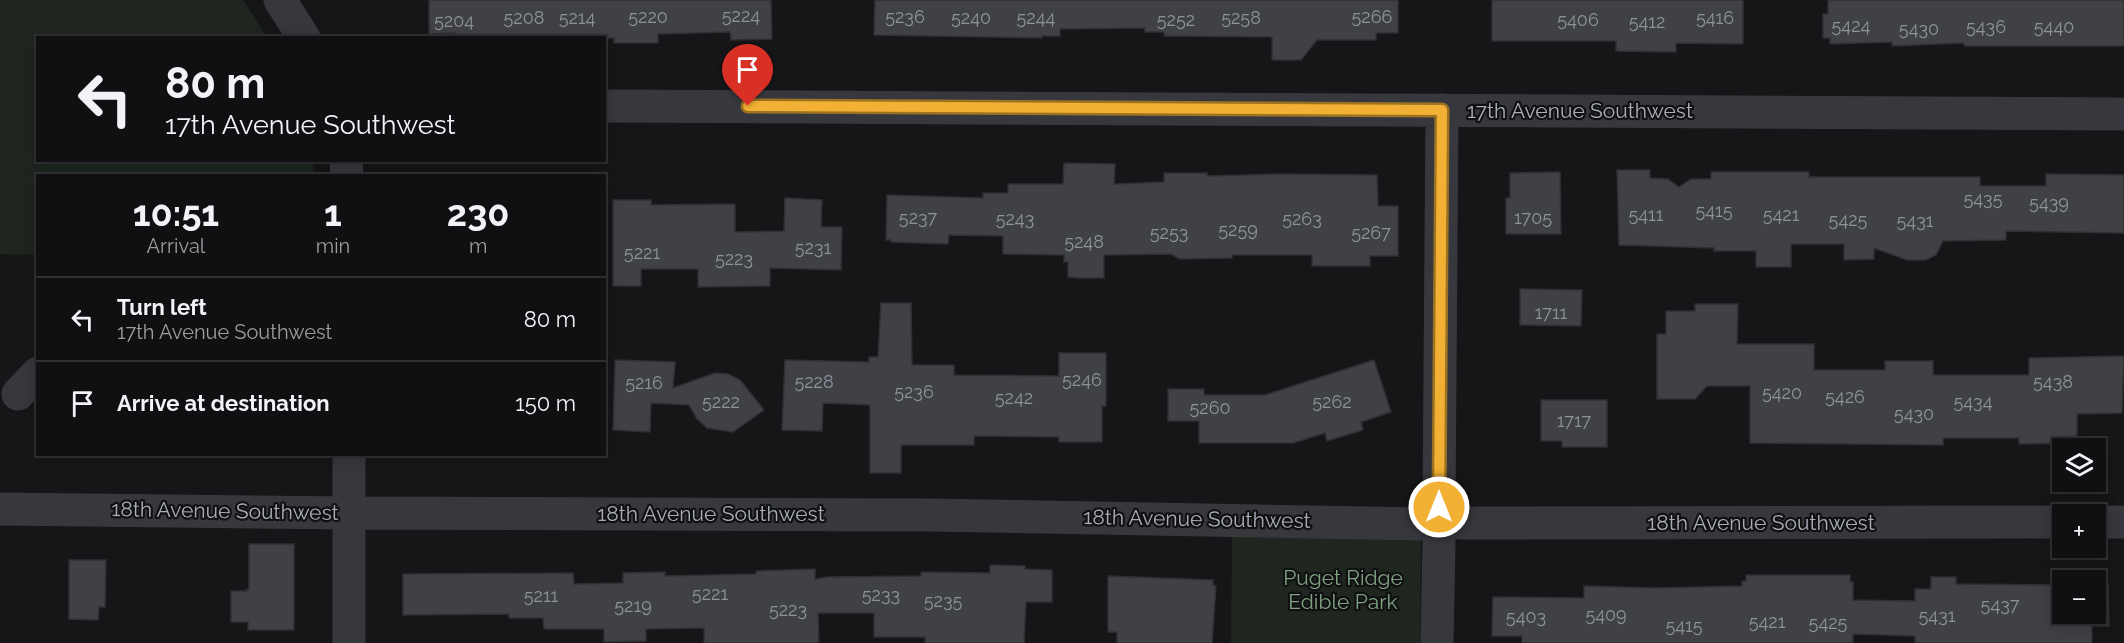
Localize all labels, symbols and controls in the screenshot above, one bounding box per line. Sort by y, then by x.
house number: 5224 [722,5,760,26]
house number: 5220 [628,6,668,27]
house number: 5236 [885,6,925,27]
house number: 5266 [1352,6,1393,27]
house number: 5208 [504,7,544,28]
house number: 5214 [559,7,596,28]
house number: 5240 [951,7,991,28]
house number: 5244 [1017,7,1056,28]
house number: 5258 [1221,7,1261,28]
house number: 5416 [1696,7,1734,28]
house number: 5252 [1157,9,1195,30]
house number: 5406 [1557,9,1599,30]
house number: 5204 [434,10,474,31]
house number: 5412 [1629,11,1665,32]
house number: 5424 [1832,15,1871,36]
house number: 5436 [1966,16,2006,37]
house number: 5440 [2034,16,2074,37]
house number: 5430 [1899,18,1939,39]
pin [722,44,773,106]
icon: arrive [731,53,764,86]
text: 80 m [165,59,265,108]
icon: left [66,60,144,138]
street label: 17th Avenue Southwest [1467,98,1693,123]
text: 17th Avenue Southwest [165,109,456,140]
house number: 5435 [1963,188,2003,209]
text: 10:51 [133,192,219,234]
text: 1 [324,192,342,234]
text: 230 [447,192,509,234]
house number: 5439 [2029,192,2069,213]
house number: 5415 [1695,200,1733,221]
house number: 5411 [1628,204,1664,225]
house number: 5421 [1763,204,1800,225]
house number: 5237 [899,207,938,228]
house number: 1705 [1514,207,1552,228]
house number: 5243 [996,208,1034,229]
house number: 5263 [1282,208,1322,229]
house number: 5425 [1829,209,1868,230]
house number: 5431 [1897,210,1934,231]
house number: 5259 [1218,219,1258,240]
house number: 5253 [1150,222,1188,243]
house number: 5267 [1351,222,1391,243]
house number: 5248 [1064,231,1104,252]
text: Arrival [147,234,205,258]
text: min [316,234,350,258]
text: m [469,234,487,258]
house number: 5231 [795,237,832,258]
house number: 5221 [624,242,660,263]
house number: 5223 [715,248,753,269]
text: Turn left [117,294,207,320]
house number: 1711 [1535,302,1568,323]
icon: left [66,303,99,336]
text: 80 m [524,306,576,332]
text: 17th Avenue Southwest [117,320,332,344]
house number: 5246 [1062,369,1102,390]
house number: 5228 [794,371,834,392]
house number: 5438 [2033,371,2073,392]
house number: 5216 [625,372,663,393]
house number: 5236 [894,381,934,402]
house number: 5420 [1762,382,1802,403]
house number: 5426 [1825,386,1865,407]
icon: arrive [66,387,99,420]
house number: 5242 [995,387,1033,408]
text: Arrive at destination [117,390,330,416]
text: 150 m [515,390,576,416]
house number: 5222 [702,391,740,412]
house number: 5262 [1312,391,1352,412]
house number: 5434 [1953,391,1993,412]
house number: 5260 [1189,397,1231,418]
house number: 5430 [1894,403,1934,424]
house number: 1717 [1557,410,1592,431]
map controls [2052,438,2106,624]
button: layers [2052,438,2106,492]
position arrow [1407,475,1471,539]
street label: 18th Avenue Southwest [111,496,339,525]
street label: 18th Avenue Southwest [597,501,825,526]
street label: 18th Avenue Southwest [1083,504,1311,533]
button: + [2052,504,2106,558]
street label: 18th Avenue Southwest [1647,510,1875,535]
park label: Puget Ridge Edible Park [1283,565,1403,614]
button: − [2052,570,2106,624]
house number: 5221 [692,583,728,604]
house number: 5233 [862,584,900,605]
house number: 5211 [524,585,559,606]
house number: 5235 [924,590,962,611]
house number: 5437 [1981,594,2020,615]
house number: 5219 [614,595,652,616]
house number: 5223 [769,599,807,620]
house number: 5409 [1585,604,1627,625]
house number: 5431 [1919,605,1956,626]
house number: 5403 [1506,606,1546,627]
house number: 5421 [1749,611,1786,632]
house number: 5425 [1809,612,1848,633]
house number: 5415 [1665,615,1703,636]

